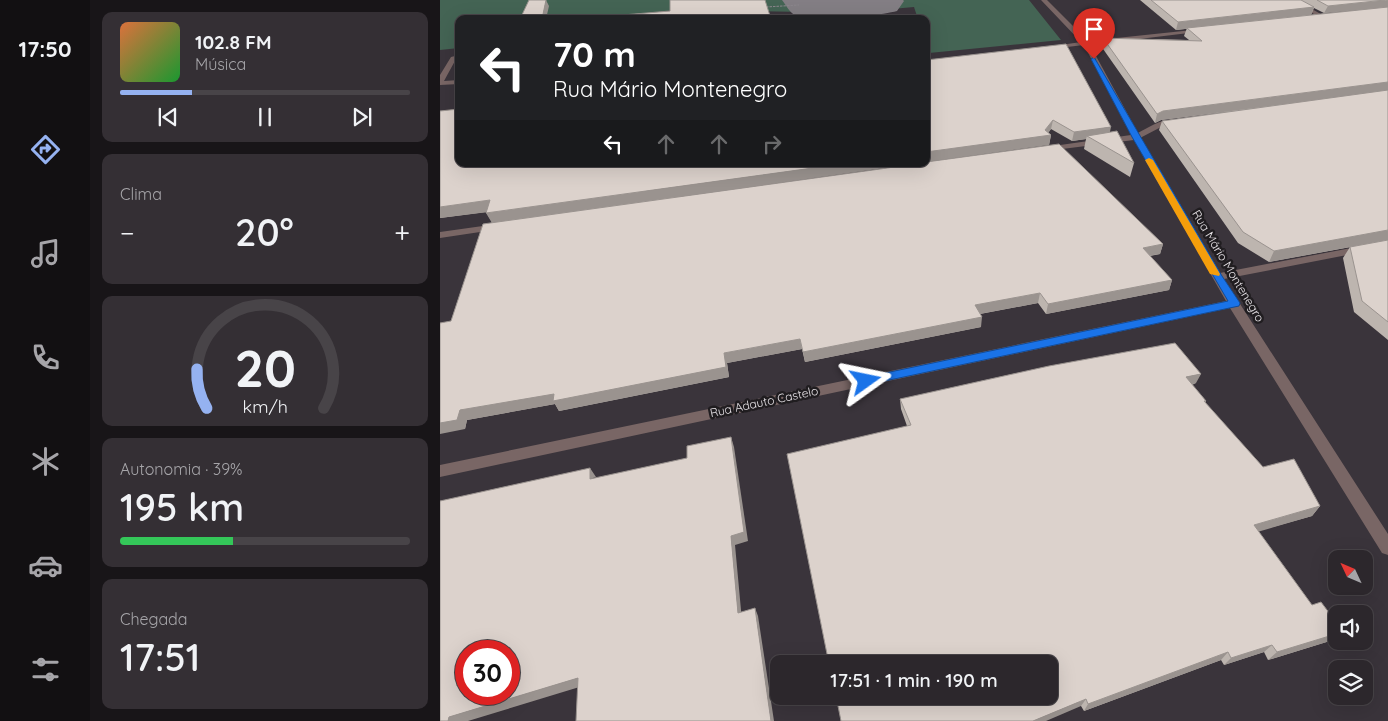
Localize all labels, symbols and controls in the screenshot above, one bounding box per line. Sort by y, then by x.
pin [1073,8,1115,59]
icon: arrive [1080,15,1108,43]
text: 102.8 FM [195,30,272,54]
text: 70 m [553,32,636,76]
text: 17:50 [19,35,71,63]
icon: left [470,35,535,100]
text: Música [195,54,246,74]
text: Rua Mário Montenegro [553,75,787,103]
icon: previous [154,103,182,131]
icon: pause [251,103,279,131]
icon: next [348,103,376,131]
icon: left [599,130,627,158]
icon: ahead [652,130,680,158]
icon: ahead [705,130,733,158]
icon: right [758,130,786,158]
icon: directions [28,132,63,167]
text: Clima [120,184,162,204]
street label: Rua Mário Montenegro [1189,207,1268,324]
text: 20° [235,208,294,256]
text: − [120,215,135,250]
text: + [394,215,410,250]
icon: music [28,236,63,271]
text: 20 [234,335,296,400]
icon: phone [28,340,63,375]
position arrow [839,354,891,406]
street label: Rua Adauto Castelo [708,383,819,420]
text: km/h [242,395,288,417]
icon: climate [28,444,63,479]
text: Autonomia · 39% [120,459,243,479]
text: 195 km [120,483,244,531]
icon: car [28,548,63,583]
north arrow [1328,550,1372,595]
map controls [1328,550,1373,705]
button: sound [1328,605,1373,650]
text: Chegada [120,609,188,629]
text: 17:51 [120,633,200,681]
speed limit sign: 30 [455,640,520,705]
icon: filters [28,652,63,687]
button: layers [1328,660,1373,705]
text: 17:51 · 1 min · 190 m [830,668,998,692]

